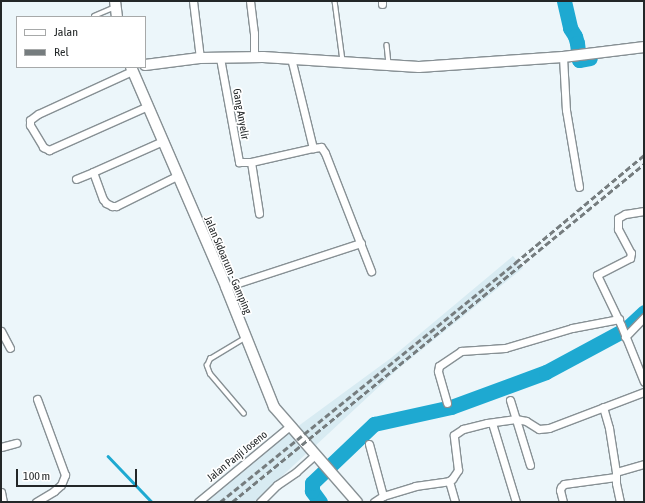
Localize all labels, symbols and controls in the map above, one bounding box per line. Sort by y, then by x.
legend [16,16,146,68]
text: Jalan [54,25,78,39]
text: Rel [54,45,69,59]
street label: Gang Anyelir [230,88,252,140]
street label: Jalan Sidoarum - Gamping [201,214,255,316]
street label: Jalan Panji Joseno [204,428,270,484]
scale bar [18,461,139,487]
text: 100 m [23,469,50,483]

